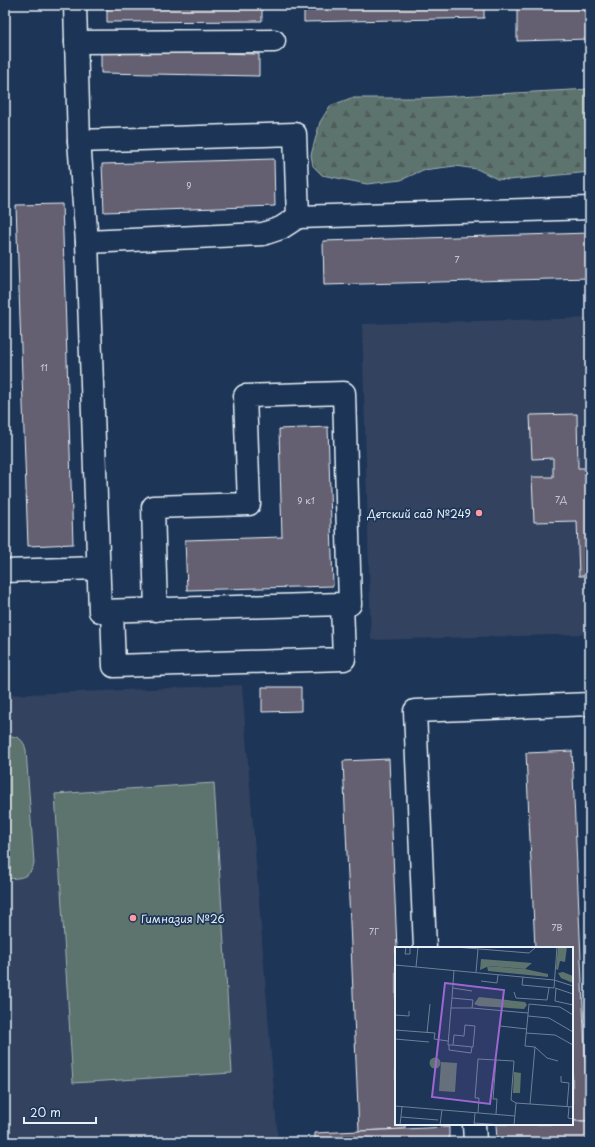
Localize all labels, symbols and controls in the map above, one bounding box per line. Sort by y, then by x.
house number: 9 [186,178,192,192]
house number: 7 [454,252,460,266]
house number: 11 [40,360,48,374]
house number: 7Д [555,492,567,506]
house number: 9 к1 [297,493,315,507]
place label: Детский сад №249 [366,505,471,522]
marker: Детский сад №249 [474,508,484,518]
place label: Гимназия №26 [141,910,225,927]
marker: Гимназия №26 [128,913,138,923]
house number: 7В [551,920,563,934]
house number: 7Г [369,924,379,938]
inset map [395,947,573,1125]
scale bar [24,1099,96,1125]
text: 20 m [30,1103,61,1121]

